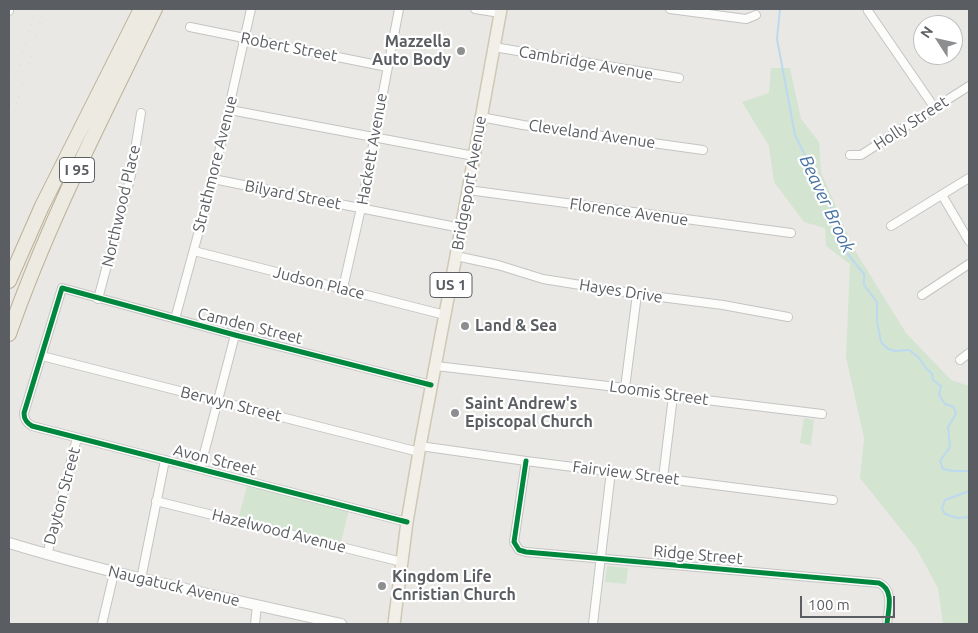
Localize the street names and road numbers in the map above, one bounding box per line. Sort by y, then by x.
street label: Robert Street [239,28,339,66]
street label: Cambridge Avenue [517,42,655,84]
street label: Hackett Avenue [353,91,391,207]
street label: Holly Street [870,92,952,154]
street label: Strathmore Avenue [189,94,241,234]
street label: Bridgeport Avenue [448,114,490,252]
street label: Cleveland Avenue [527,116,657,152]
street label: Northwood Place [98,143,144,269]
road number: I 95 [60,158,94,182]
street label: Bilyard Street [243,176,343,214]
street label: Florence Avenue [568,194,690,230]
street label: Judson Place [271,262,367,304]
road number: US 1 [430,272,472,298]
street label: Hayes Drive [578,275,664,307]
street label: Camden Street [196,304,304,348]
street label: Loomis Street [608,377,710,409]
street label: Berwyn Street [179,382,283,426]
street label: Avon Street [172,440,258,480]
street label: Dayton Street [40,445,84,547]
street label: Fairview Street [571,457,681,489]
street label: Hazelwood Avenue [210,505,348,557]
street label: Ridge Street [653,542,743,568]
street label: Naugatuck Avenue [106,561,242,611]

